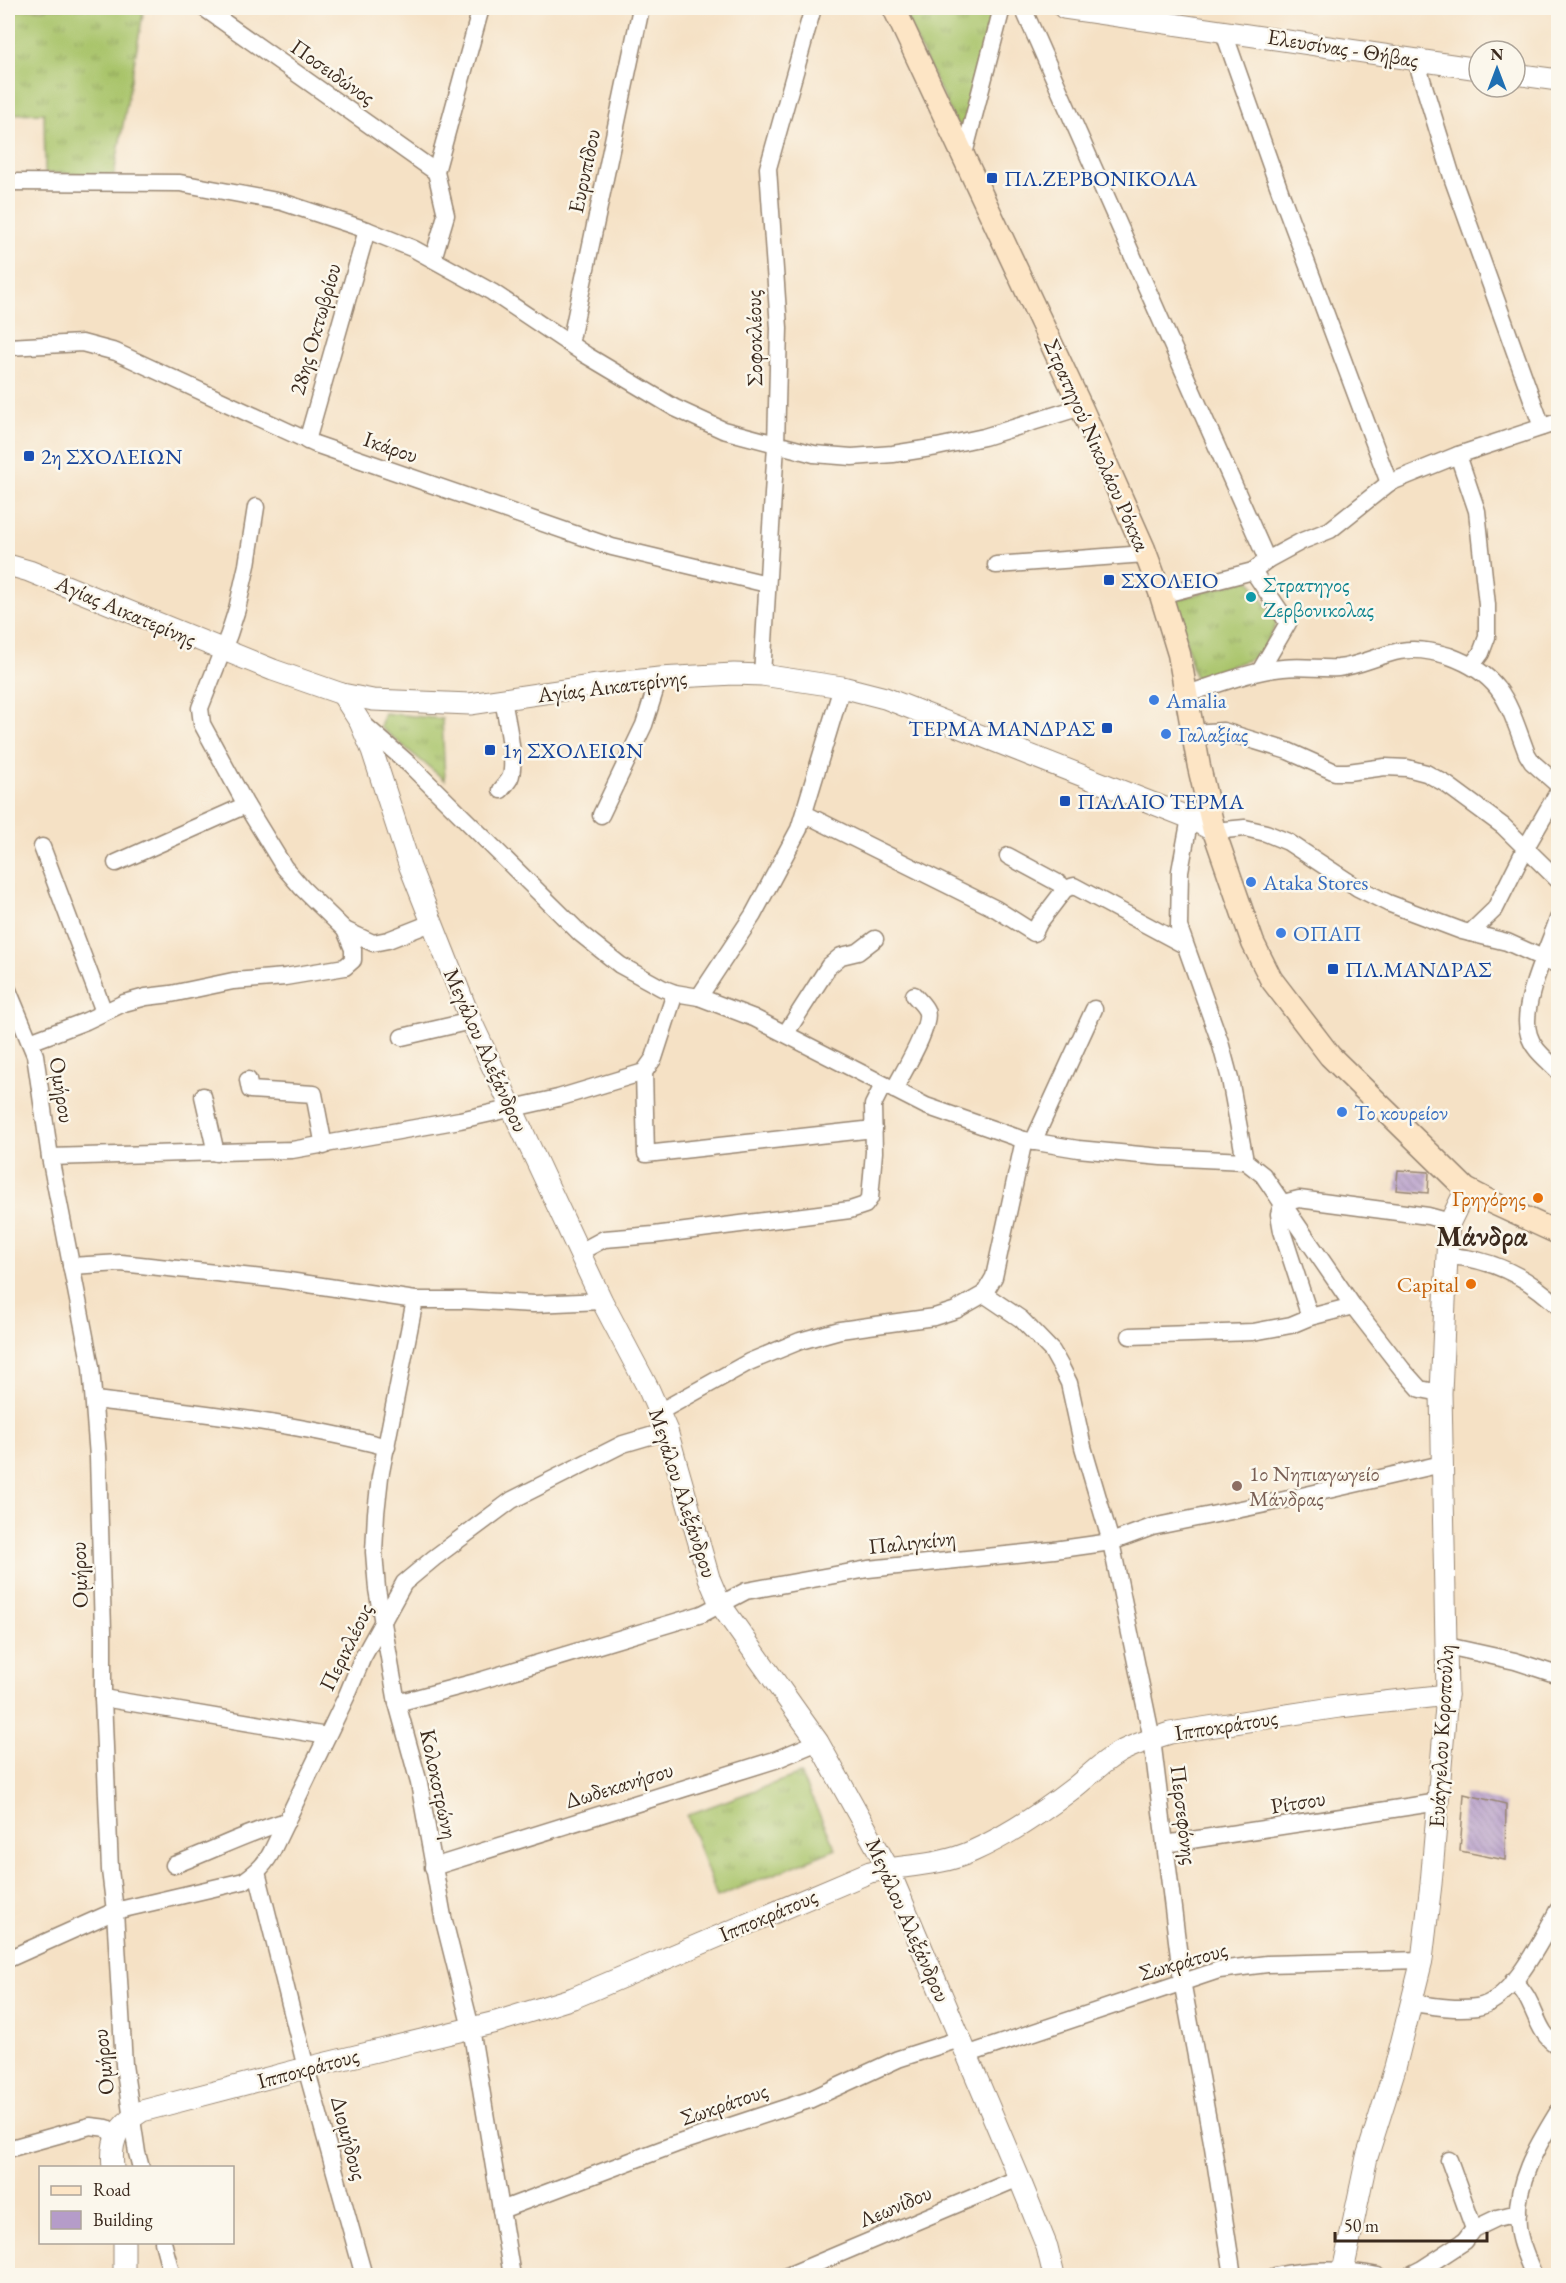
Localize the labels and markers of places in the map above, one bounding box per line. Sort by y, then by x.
place label: ΠΛ.ΖΕΡΒΟΝΙΚΟΛΑ [1004,164,1198,193]
marker: ΠΛ.ΖΕΡΒΟΝΙΚΟΛΑ [985,171,999,185]
place label: 2η ΣΧΟΛΕΙΩΝ [41,442,183,471]
marker: 2η ΣΧΟΛΕΙΩΝ [22,449,36,463]
place label: ΣΧΟΛΕΙΟ [1121,566,1219,595]
place label: Στρατηγος Ζερβονικολας [1263,570,1374,624]
marker: ΣΧΟΛΕΙΟ [1102,573,1116,587]
marker: Στρατηγος Ζερβονικολας [1244,590,1258,604]
place label: Amalia [1165,686,1227,715]
marker: Amalia [1147,693,1161,707]
place label: ΤΕΡΜΑ ΜΑΝΔΡΑΣ [908,714,1096,743]
place label: Γαλαξίας [1178,720,1248,749]
marker: ΤΕΡΜΑ ΜΑΝΔΡΑΣ [1100,721,1114,735]
marker: Γαλαξίας [1159,727,1173,741]
place label: 1η ΣΧΟΛΕΙΩΝ [502,736,644,765]
marker: 1η ΣΧΟΛΕΙΩΝ [483,743,497,757]
place label: ΠΑΛΑΙΟ ΤΕΡΜΑ [1077,787,1245,816]
marker: ΠΑΛΑΙΟ ΤΕΡΜΑ [1058,794,1072,808]
place label: Ataka Stores [1262,868,1368,897]
marker: Ataka Stores [1244,875,1258,889]
place label: ΟΠΑΠ [1293,919,1361,948]
marker: ΟΠΑΠ [1274,926,1288,940]
place label: ΠΛ.ΜΑΝΔΡΑΣ [1345,955,1492,984]
marker: ΠΛ.ΜΑΝΔΡΑΣ [1326,962,1340,976]
place label: Το κουρείον [1354,1098,1448,1127]
marker: Το κουρείον [1335,1105,1349,1119]
place label: Γρηγόρης [1452,1184,1526,1213]
marker: Γρηγόρης [1531,1191,1545,1205]
place label: Capital [1397,1270,1459,1299]
marker: Capital [1464,1277,1478,1291]
place label: 1ο Νηπιαγωγείο Μάνδρας [1249,1459,1380,1513]
marker: 1ο Νηπιαγωγείο Μάνδρας [1230,1479,1244,1493]

